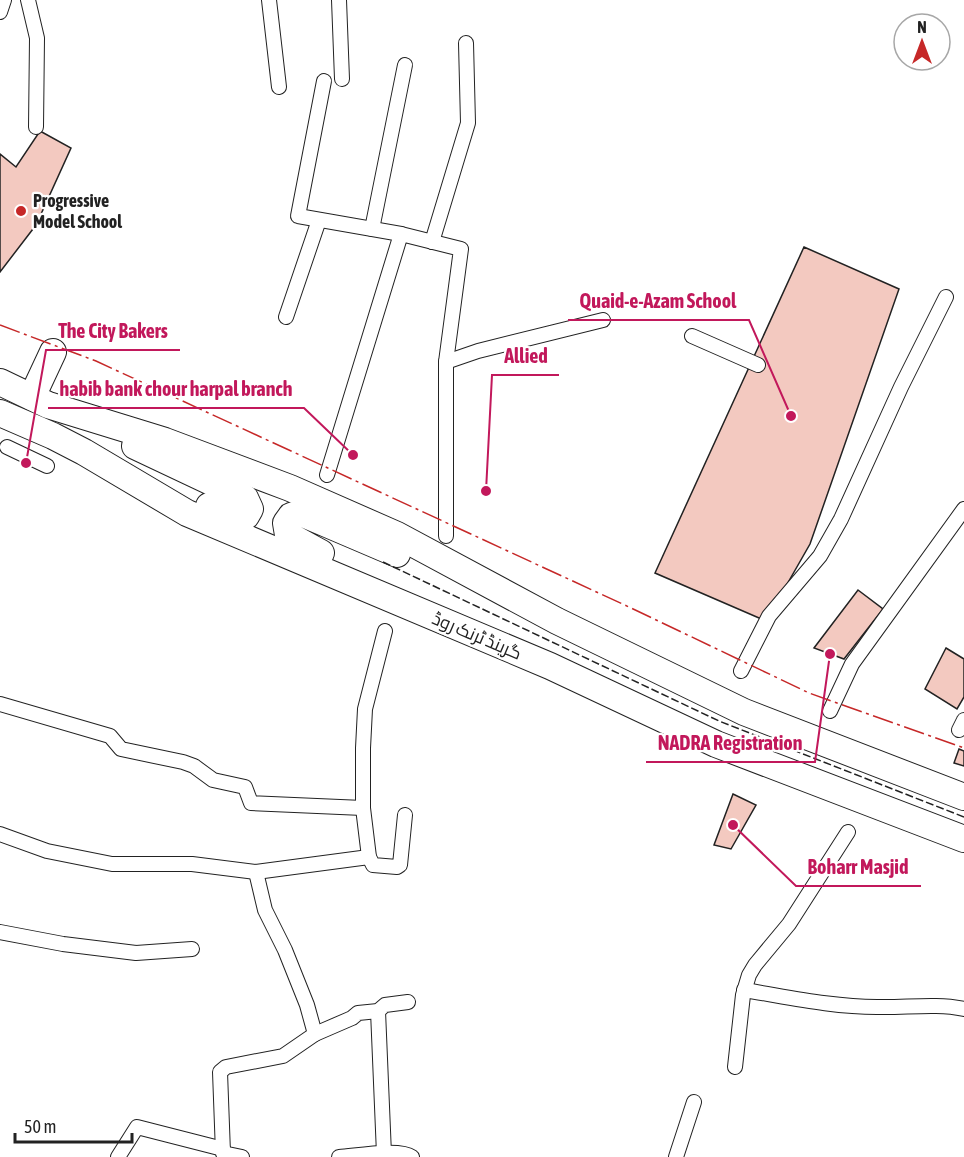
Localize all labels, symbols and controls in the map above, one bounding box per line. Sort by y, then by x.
north arrow [892,12,952,72]
text: N [917,18,927,36]
place label: Progressive Model School [33,190,122,232]
marker: Progressive Model School [14,204,28,218]
callout: Quaid-e-Azam School [568,282,749,320]
text: Quaid-e-Azam School [580,289,737,312]
callout: The City Bakers [46,312,180,350]
text: The City Bakers [58,319,168,342]
callout: Allied [492,337,559,375]
text: Allied [503,344,548,367]
callout: habib bank chour harpal branch [48,370,304,408]
text: habib bank chour harpal branch [60,377,292,400]
street label: گرینڈ ٹرنک روڈ [429,607,525,665]
callout: NADRA Registration [646,724,815,762]
text: NADRA Registration [658,731,802,754]
callout: Boharr Masjid [796,848,921,886]
text: Boharr Masjid [808,855,908,878]
scale bar [15,1106,132,1144]
text: 50 m [24,1116,56,1137]

